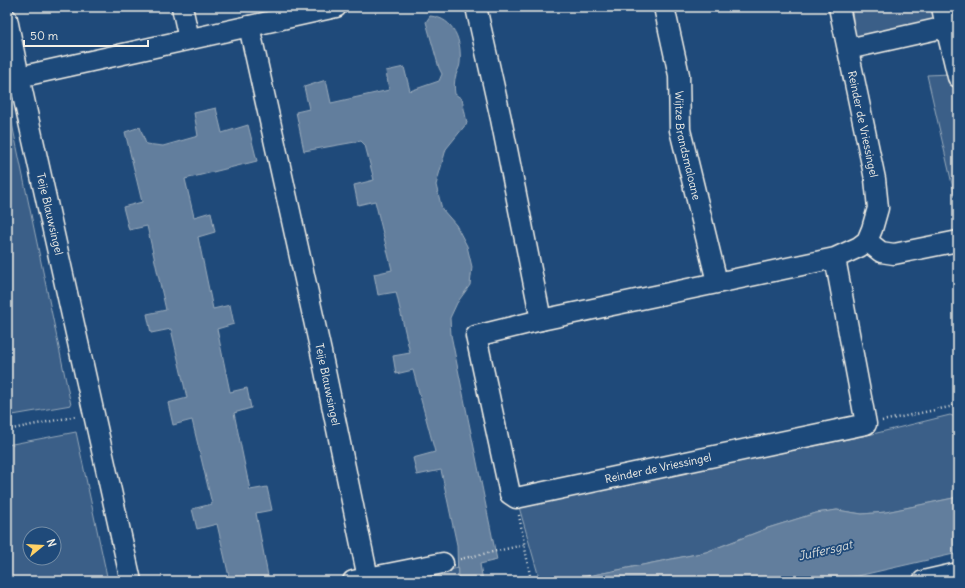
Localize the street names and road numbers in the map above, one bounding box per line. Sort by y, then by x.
street label: Reinder de Vriessingel [845,69,881,179]
street label: Wijtze Brandsmaloane [672,91,704,202]
street label: Teije Blauwsingel [34,172,66,256]
street label: Teije Blauwsingel [312,342,343,427]
street label: Reinder de Vriessingel [603,450,713,486]

